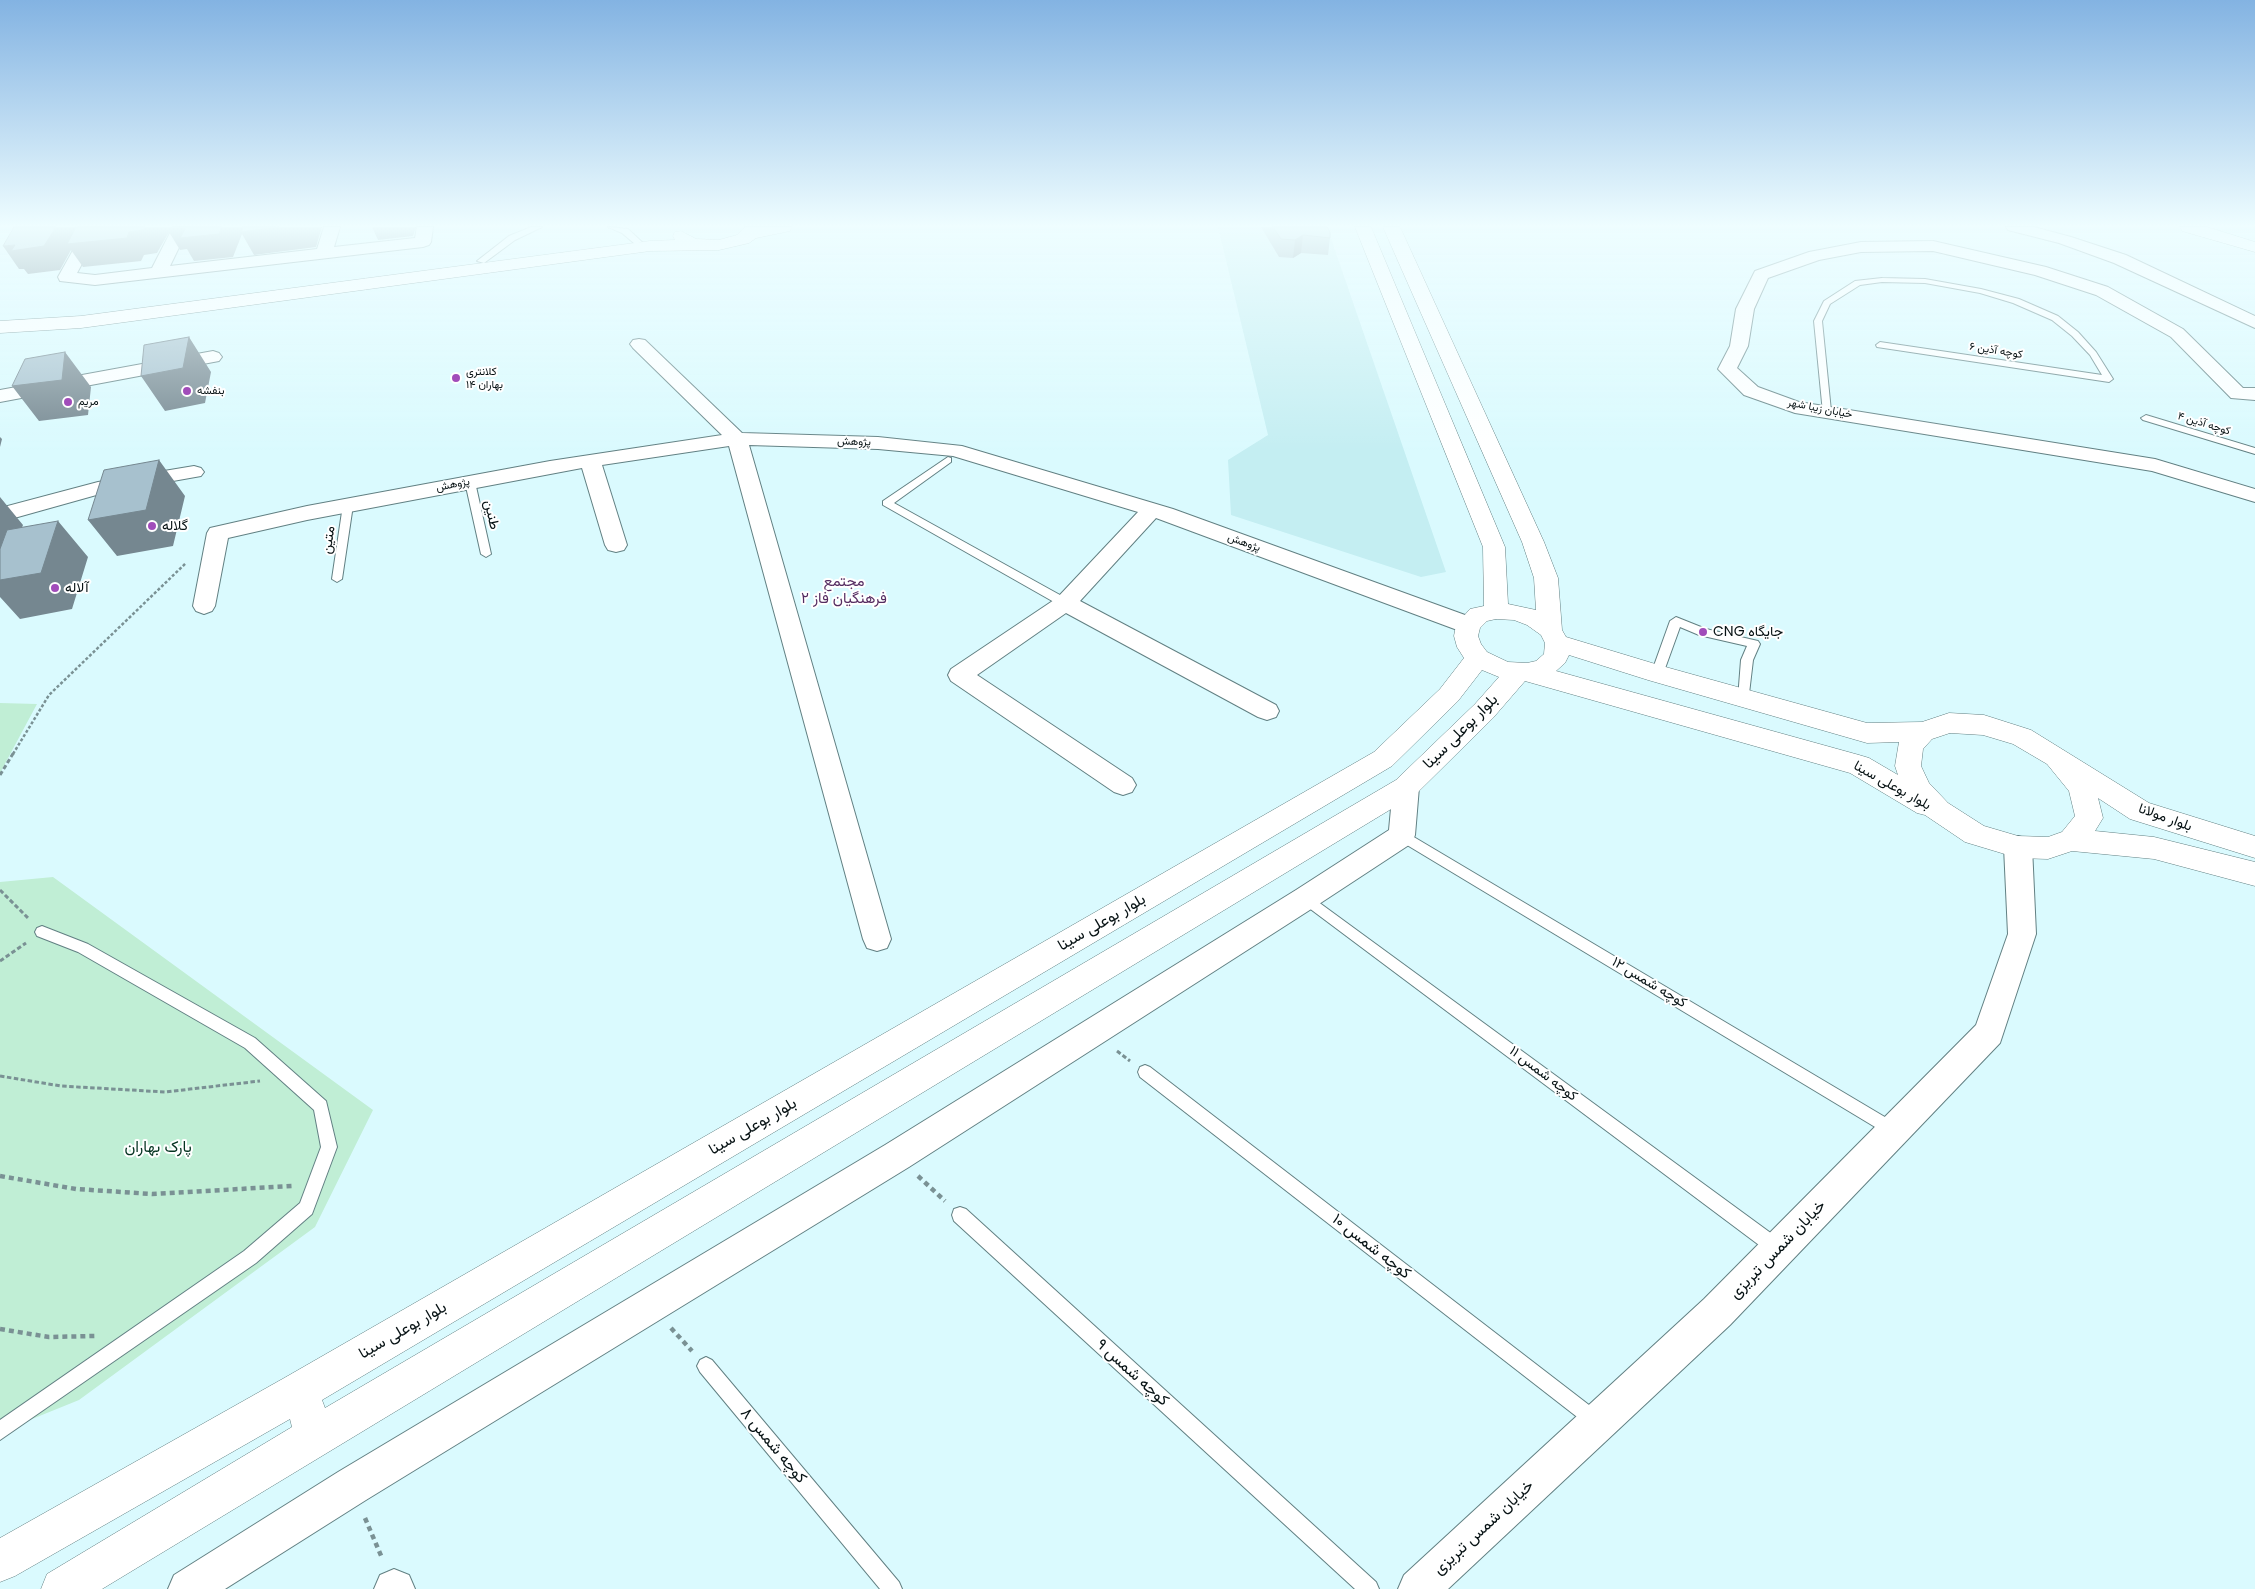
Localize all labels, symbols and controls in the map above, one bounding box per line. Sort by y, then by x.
street label: کوچه آذین ۶ [1968,340,2024,362]
place label: کلانتری ۱۴ بهاران [466,365,503,391]
marker: کلانتری ۱۴ بهاران [450,372,462,384]
place label: بنفشه [197,384,224,398]
marker: بنفشه [181,385,193,397]
place label: مریم [78,395,99,409]
marker: مریم [62,396,74,408]
street label: خیابان زیبا شهر [1786,396,1854,422]
street label: کوچه آذین ۴ [2176,410,2232,438]
street label: پژوهش [837,435,871,449]
street label: پژوهش [435,475,471,495]
street label: طنین [480,499,502,531]
place label: گلاله [162,518,188,534]
marker: گلاله [146,520,158,532]
street label: متین [319,525,339,555]
street label: پژوهش [1226,531,1262,555]
district label: مجتمع فرهنگیان فاز ۲ [801,573,887,608]
place label: آلاله [65,580,88,596]
marker: آلاله [49,582,61,594]
place label: CNG جایگاه [1713,624,1783,640]
marker: CNG جایگاه [1697,626,1709,638]
street label: بلوار بوعلی سینا [1419,690,1503,774]
street label: بلوار بوعلی سینا [1850,758,1934,814]
street label: بلوار مولانا [2136,801,2194,835]
street label: بلوار بوعلی سینا [1055,890,1149,956]
street label: کوچه شمس ۱۲ [1609,954,1689,1012]
street label: کوچه شمس ۱۱ [1506,1043,1580,1105]
street label: بلوار بوعلی سینا [706,1094,800,1160]
park label: پارک بهاران [124,1138,192,1158]
street label: خیابان شمس تبریزی [1726,1197,1830,1303]
street label: کوچه شمس ۱۰ [1328,1210,1414,1284]
street label: بلوار بوعلی سینا [356,1298,450,1364]
street label: کوچه شمس ۹ [1092,1335,1172,1411]
street label: کوچه شمس ۸ [736,1404,810,1488]
street label: خیابان شمس تبریزی [1430,1477,1538,1579]

